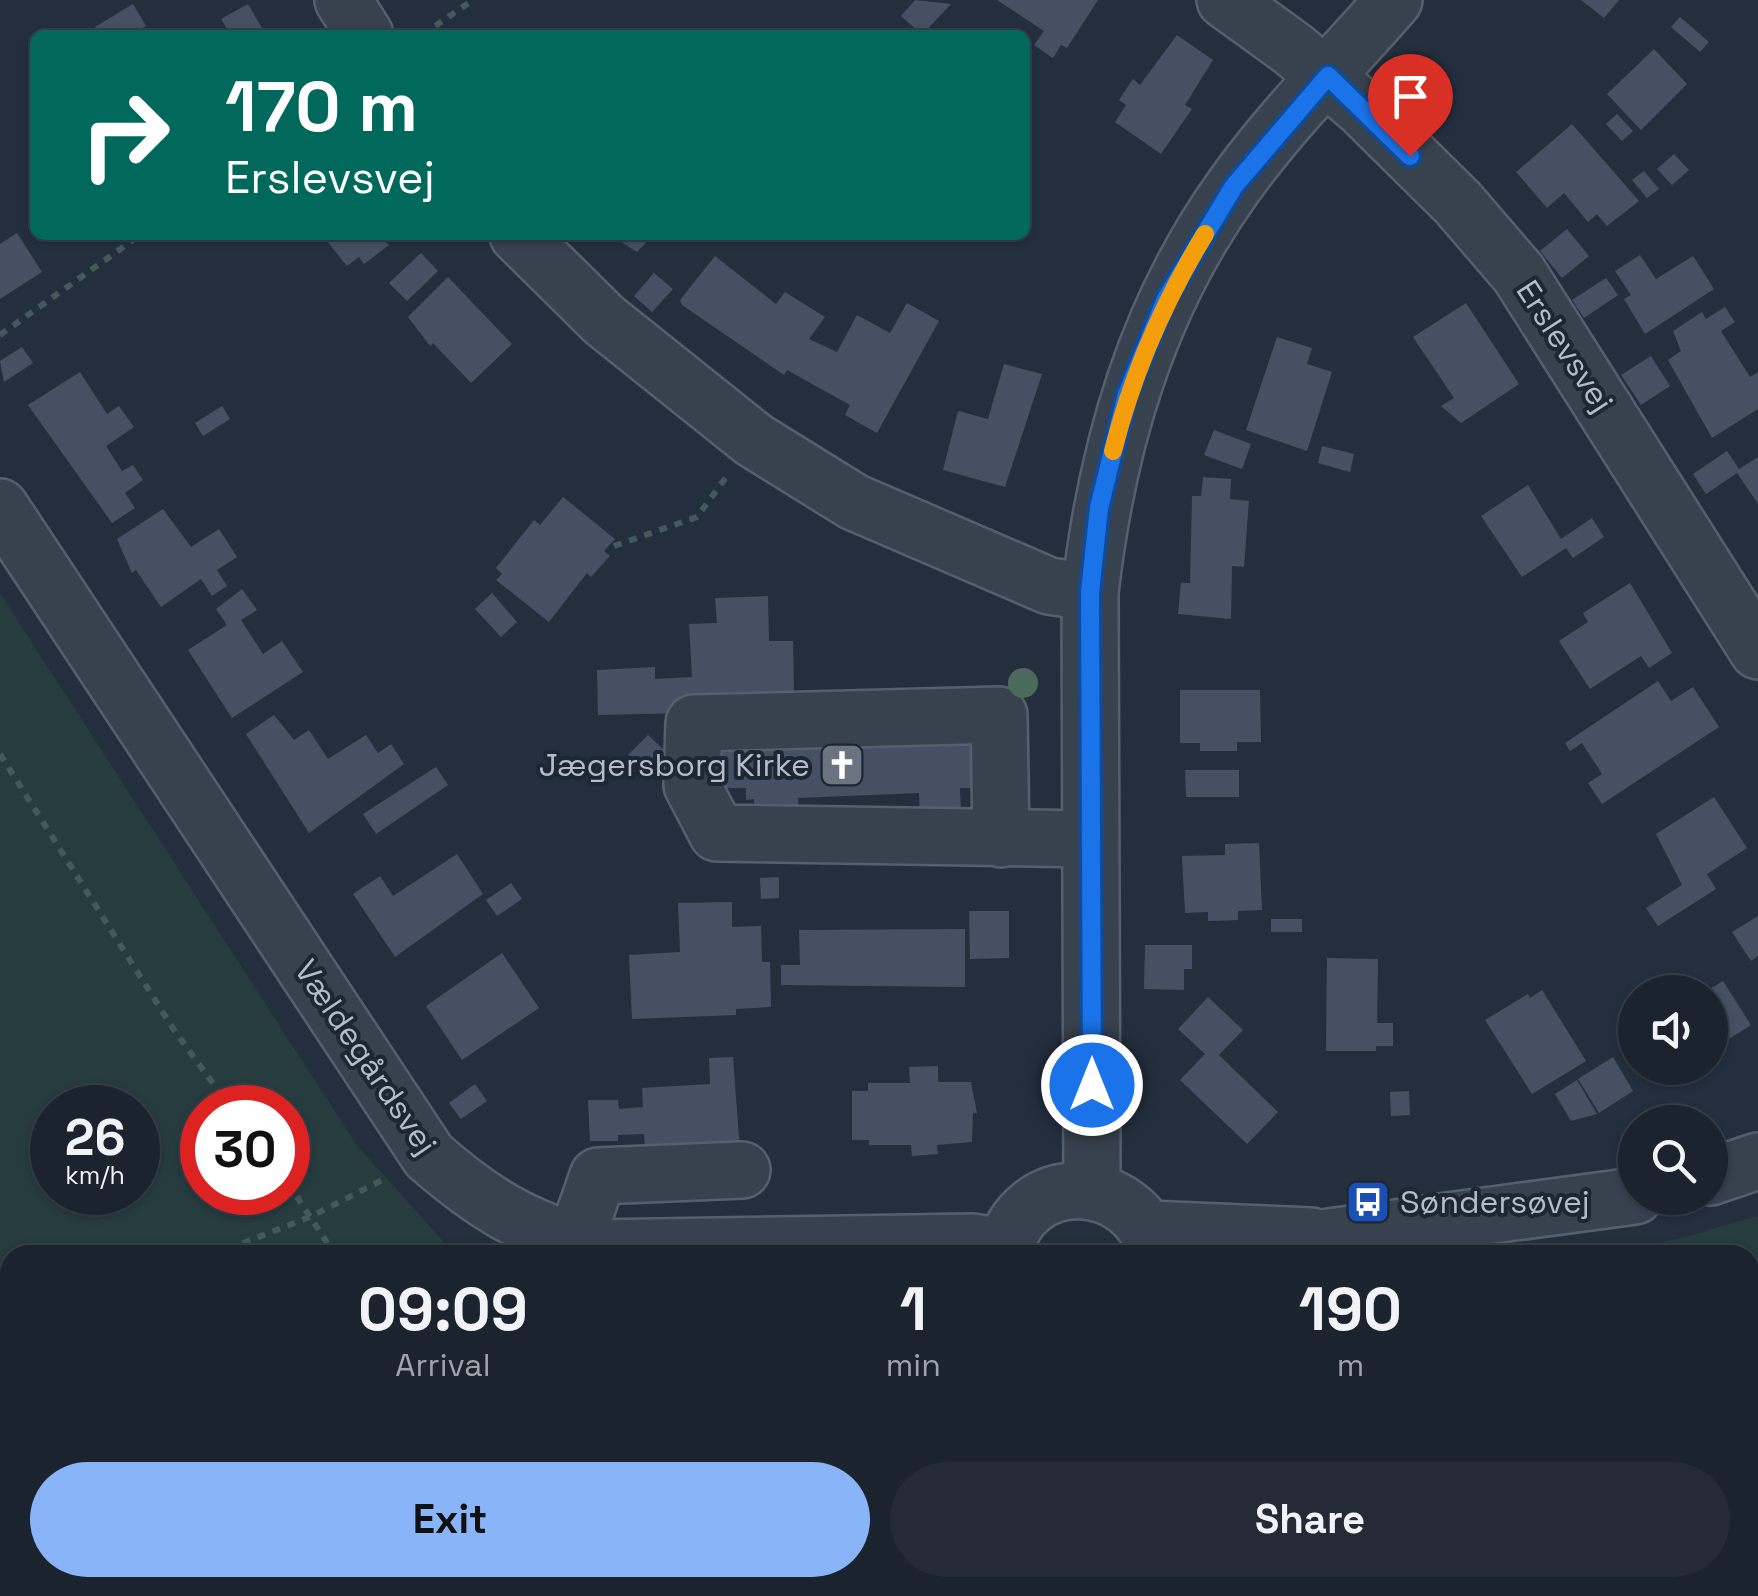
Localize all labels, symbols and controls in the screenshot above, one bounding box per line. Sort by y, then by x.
pin [1368,54,1453,157]
text: 170 m [225,62,418,151]
icon: arrive [1383,69,1438,124]
icon: right [60,70,190,200]
text: Erslevsvej [225,149,435,206]
street label: Erslevsvej [1508,273,1622,419]
church icon: Jægersborg Kirke [819,742,865,788]
place label: Jægersborg Kirke [539,745,810,785]
street label: Vældegårdsvej [286,952,446,1162]
map controls [1618,975,1728,1215]
button: sound [1618,975,1728,1085]
position arrow [1040,1033,1144,1137]
speed limit sign: 30 [180,1085,310,1215]
button: search [1618,1105,1728,1215]
text: 26 [65,1106,125,1170]
text: km/h [65,1159,125,1191]
bus stop icon: Søndersøvej [1345,1179,1391,1225]
place label: Søndersøvej [1400,1182,1590,1222]
text: 09:09 [358,1271,528,1348]
text: 1 [900,1271,927,1348]
text: 190 [1299,1271,1402,1348]
text: Arrival [395,1345,490,1385]
text: min [886,1345,941,1385]
text: m [1337,1345,1364,1385]
button: Exit [30,1462,870,1577]
button: Share [890,1462,1730,1577]

